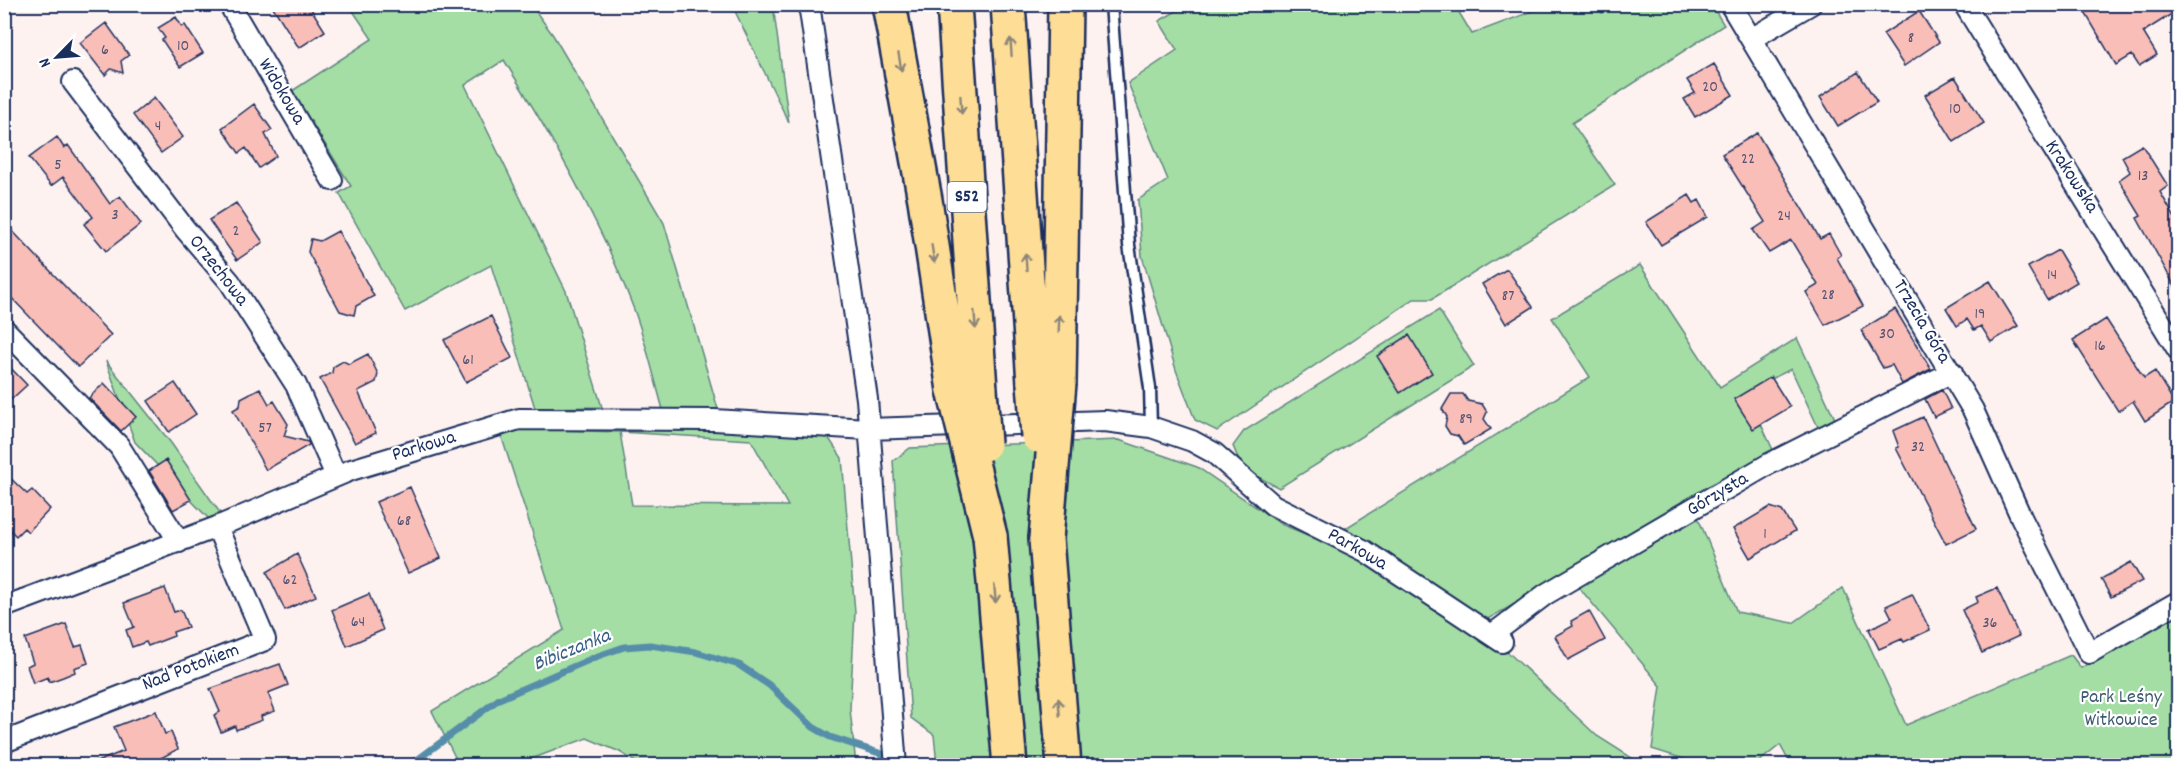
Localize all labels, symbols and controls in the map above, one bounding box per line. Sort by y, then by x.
north arrow [27,27,87,87]
house number: 8 [1908,27,1914,50]
house number: 10 [177,35,189,58]
one-way arrow [1005,37,1016,57]
house number: 6 [101,39,109,62]
one-way arrow [895,52,906,71]
text: N [34,54,58,71]
street label: Widokowa [250,54,312,131]
house number: 20 [1702,76,1718,99]
one-way arrow [955,94,966,114]
house number: 10 [1949,98,1961,121]
house number: 4 [155,115,161,138]
street label: Krakowska [2037,135,2105,220]
house number: 22 [1741,148,1755,171]
house number: 5 [54,154,62,177]
house number: 13 [2138,165,2148,188]
road number: S52 [948,182,986,212]
house number: 3 [111,204,119,227]
house number: 24 [1777,205,1791,228]
house number: 2 [233,220,240,243]
street label: Orzechowa [181,229,255,313]
one-way arrow [928,244,939,264]
one-way arrow [1020,253,1031,273]
house number: 14 [2047,264,2057,287]
street label: Trzecia Góra [1885,275,1957,370]
house number: 28 [1821,284,1835,307]
house number: 87 [1502,285,1514,308]
house number: 19 [1975,303,1985,326]
one-way arrow [970,310,981,330]
one-way arrow [1053,315,1065,335]
house number: 30 [1879,323,1895,346]
house number: 16 [2094,335,2106,358]
house number: 61 [462,349,474,372]
house number: 89 [1459,408,1473,431]
house number: 57 [258,417,272,440]
street label: Parkowa [389,424,460,470]
house number: 32 [1911,436,1925,459]
street label: Górzysta [1682,465,1755,524]
house number: 68 [397,510,411,533]
street label: Parkowa [1322,522,1393,579]
house number: 1 [1763,523,1767,546]
house number: 62 [283,569,297,592]
one-way arrow [990,584,1001,604]
house number: 64 [351,611,365,634]
house number: 36 [1983,612,1998,635]
water label: Bibiczanka [529,621,616,680]
street label: Nad Potokiem [138,637,244,699]
park label: Park Leśny Witkowice [2080,684,2163,735]
one-way arrow [1053,698,1064,718]

